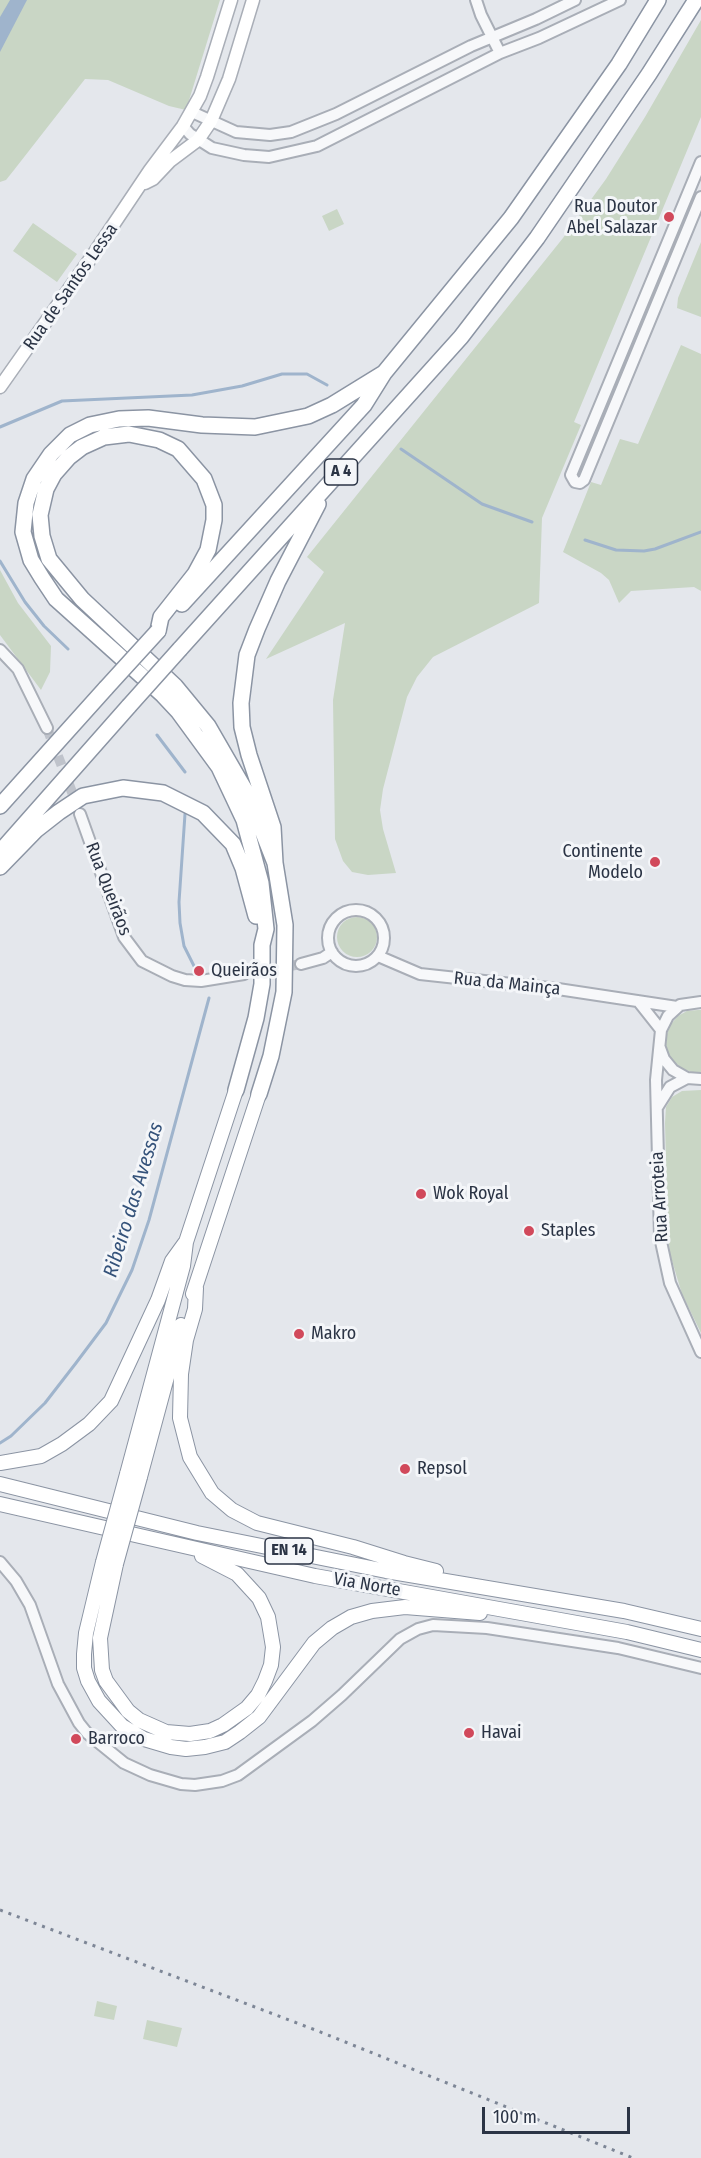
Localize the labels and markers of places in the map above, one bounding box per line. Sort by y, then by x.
place label: Rua Doutor Abel Salazar [567,196,657,238]
marker: Rua Doutor Abel Salazar [662,210,676,224]
place label: Continente Modelo [562,841,643,884]
marker: Continente Modelo [648,855,662,869]
place label: Queirãos [211,960,277,982]
marker: Queirãos [192,964,206,978]
place label: Wok Royal [433,1183,508,1205]
marker: Wok Royal [414,1187,428,1201]
place label: Staples [541,1220,595,1242]
marker: Staples [522,1224,536,1238]
place label: Makro [311,1323,356,1345]
marker: Makro [292,1327,306,1341]
place label: Repsol [417,1458,467,1480]
marker: Repsol [398,1462,412,1476]
place label: Havai [481,1722,522,1744]
marker: Havai [462,1726,476,1740]
place label: Barroco [88,1728,145,1750]
marker: Barroco [69,1732,83,1746]

